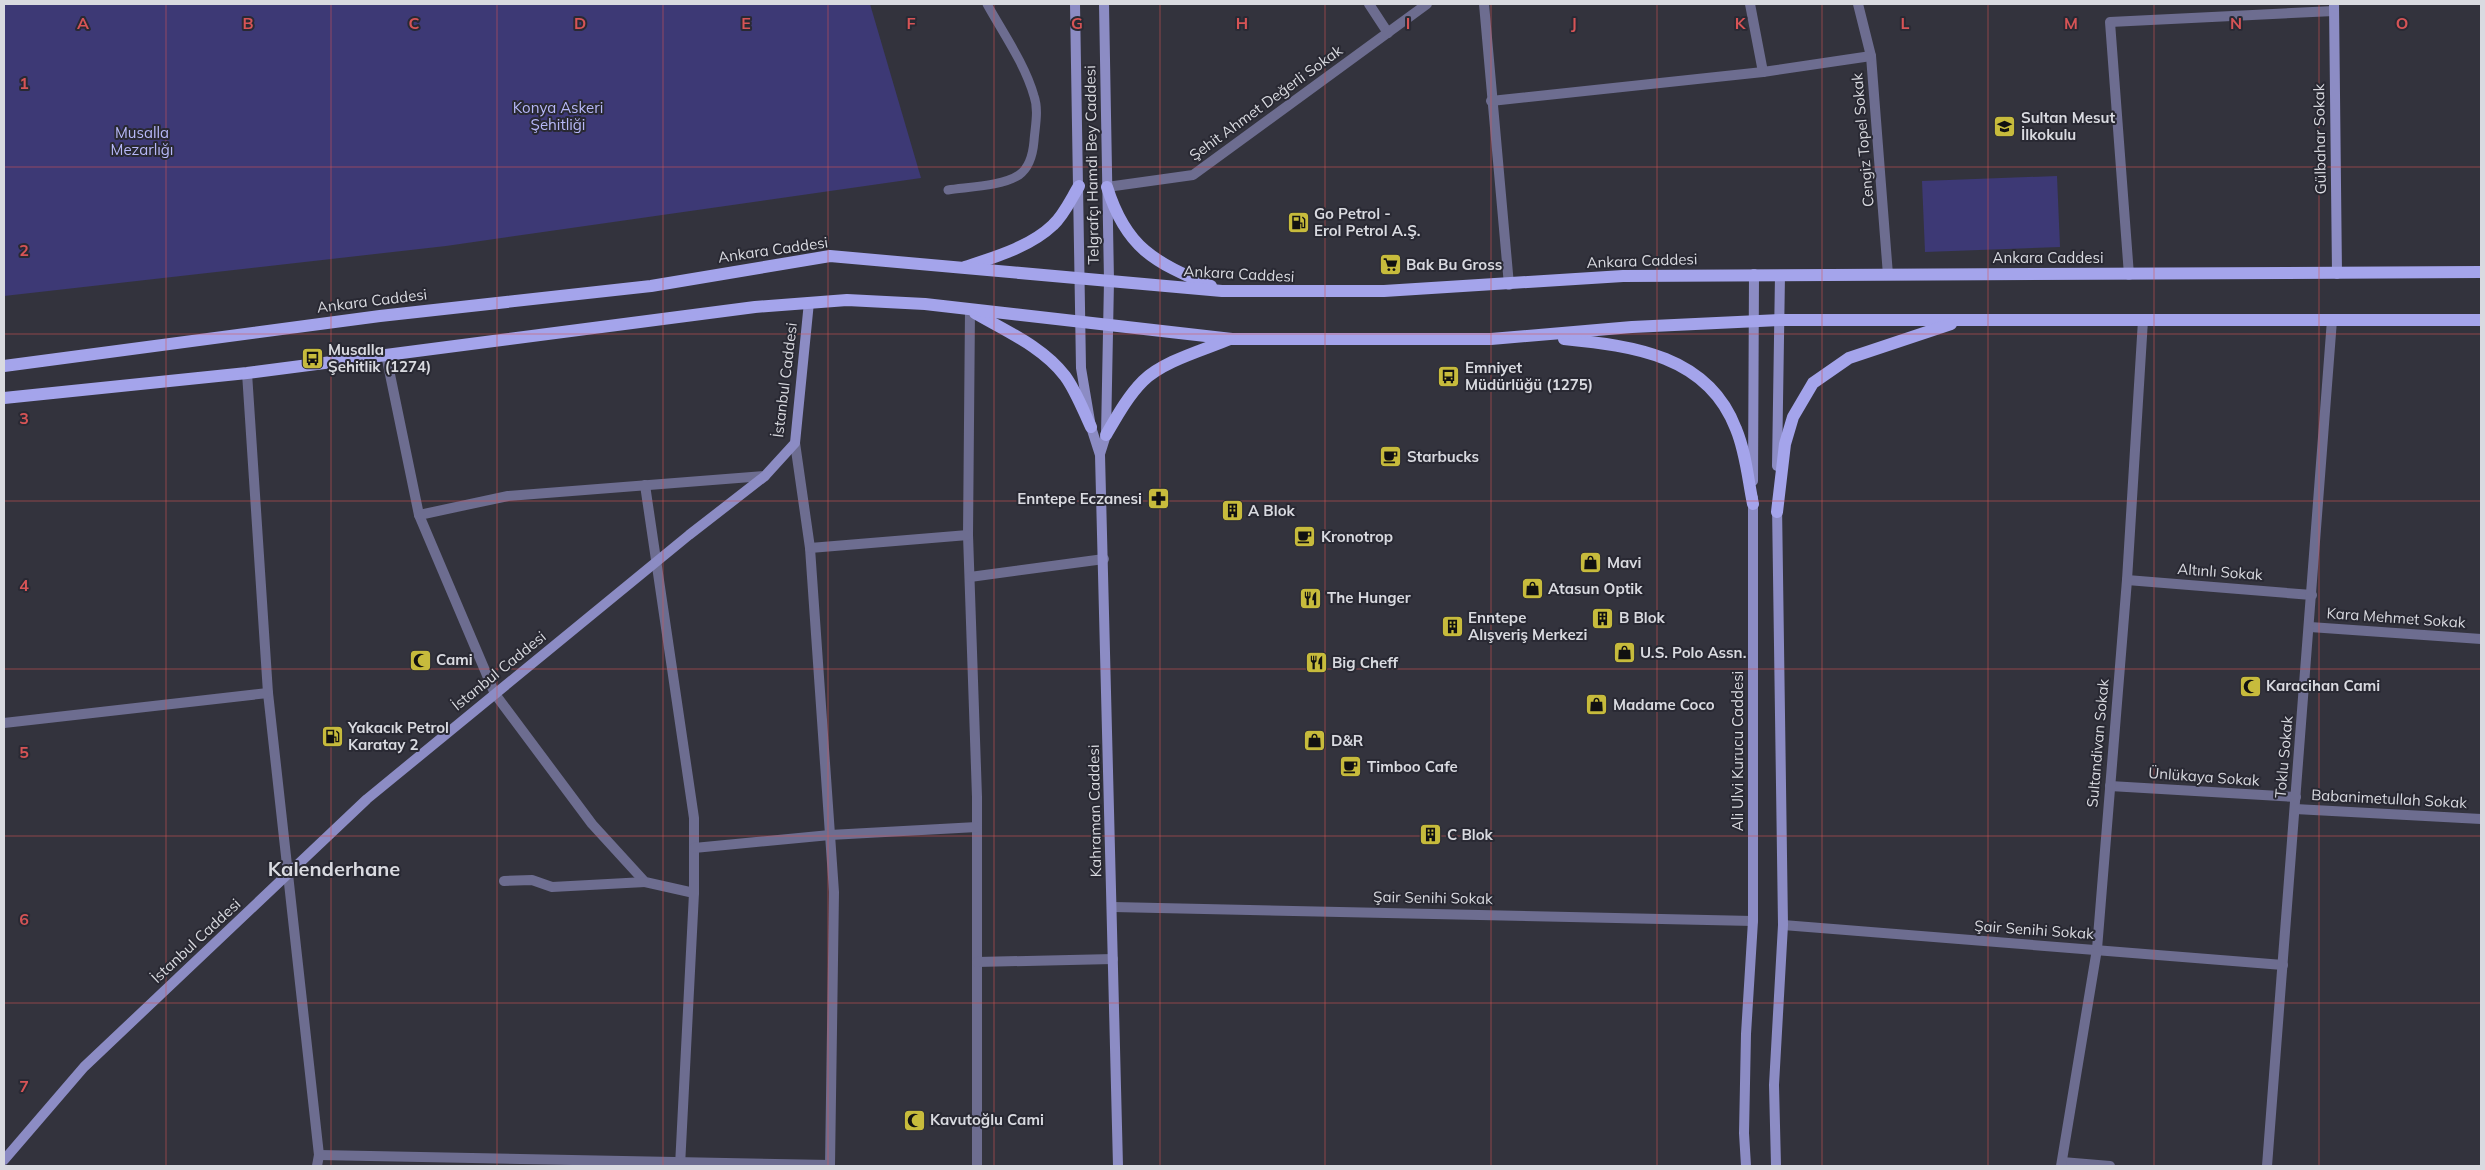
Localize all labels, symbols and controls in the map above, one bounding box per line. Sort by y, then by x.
text: A [77,13,89,33]
text: B [242,13,254,33]
text: C [409,13,420,33]
text: D [574,13,586,33]
text: E [741,13,751,33]
text: F [906,13,916,33]
text: G [1071,13,1083,33]
text: H [1236,13,1248,33]
text: I [1406,13,1410,33]
text: J [1571,13,1577,33]
text: K [1735,13,1747,33]
text: L [1901,13,1910,33]
text: M [2064,13,2078,33]
text: N [2230,13,2242,33]
text: O [2396,13,2408,33]
street label: Şehit Ahmet Değerli Sokak [1185,40,1346,165]
street label: Telgrafçı Hamdi Bey Caddesi [1080,65,1103,265]
street label: Cengiz Topel Sokak [1847,72,1878,208]
text: 1 [19,73,29,93]
street label: Gülbahar Sokak [2309,83,2330,194]
park label: Konya Askeri Şehitliği [513,98,603,134]
place label: Sultan Mesut İlkokulu [2021,108,2115,144]
school or university icon: Sultan Mesut İlkokulu [1993,115,2017,139]
park label: Musalla Mezarlığı [111,123,173,159]
place label: Go Petrol - Erol Petrol A.Ş. [1314,204,1420,240]
fuel station icon: Go Petrol - Erol Petrol A.Ş. [1286,211,1310,235]
street label: Ankara Caddesi [717,232,829,267]
text: 2 [19,240,29,260]
street label: Ankara Caddesi [1993,248,2103,267]
street label: Ankara Caddesi [1586,249,1698,272]
supermarket icon: Bak Bu Gross [1378,253,1402,277]
place label: Bak Bu Gross [1406,255,1502,274]
street label: Ankara Caddesi [1183,261,1295,286]
street label: Ankara Caddesi [316,284,428,317]
street label: İstanbul Caddesi [768,321,801,438]
place label: Musalla Şehitlik (1274) [328,340,431,376]
bus stop icon: Musalla Şehitlik (1274) [300,347,324,371]
place label: Emniyet Müdürlüğü (1275) [1465,358,1593,394]
bus stop icon: Emniyet Müdürlüğü (1275) [1437,365,1461,389]
text: 3 [19,408,29,428]
cafe icon: Starbucks [1379,445,1403,469]
place label: Starbucks [1407,447,1479,466]
pharmacy icon: Enntepe Eczanesi [1146,487,1170,511]
place label: Enntepe Eczanesi [1017,489,1142,508]
building icon: A Blok [1220,499,1244,523]
place label: A Blok [1248,501,1296,520]
cafe icon: Kronotrop [1293,525,1317,549]
place label: Kronotrop [1321,527,1393,546]
shop icon: Mavi [1579,551,1603,575]
place label: Mavi [1607,553,1641,572]
street label: Altınlı Sokak [2177,559,2264,584]
text: 4 [19,575,29,595]
shop icon: Atasun Optik [1520,577,1544,601]
place label: Atasun Optik [1548,579,1643,598]
restaurant icon: The Hunger [1299,586,1323,610]
place label: The Hunger [1327,588,1411,607]
street label: Kara Mehmet Sokak [2326,603,2466,632]
building icon: B Blok [1591,606,1615,630]
place label: Enntepe Alışveriş Merkezi [1468,608,1587,644]
place label: B Blok [1619,608,1666,627]
building icon: Enntepe Alışveriş Merkezi [1440,615,1464,639]
street label: İstanbul Caddesi [448,627,550,714]
shop icon: U.S. Polo Assn. [1612,641,1636,665]
place label: U.S. Polo Assn. [1640,643,1746,662]
mosque icon: Cami [408,648,432,672]
place label: Cami [436,650,473,669]
restaurant icon: Big Cheff [1304,651,1328,675]
place label: Big Cheff [1332,653,1398,672]
street label: Ali Ulvi Kurucu Caddesi [1728,671,1747,831]
mosque icon: Karacihan Cami [2238,674,2262,698]
place label: Karacihan Cami [2266,676,2380,695]
street label: Sultandivan Sokak [2082,678,2113,808]
shop icon: Madame Coco [1585,693,1609,717]
place label: Madame Coco [1613,695,1715,714]
street label: Toklu Sokak [2270,715,2297,799]
place label: Yakacık Petrol Karatay 2 [347,718,449,754]
fuel station icon: Yakacık Petrol Karatay 2 [320,725,344,749]
shop icon: D&R [1303,729,1327,753]
place label: D&R [1331,731,1364,750]
text: 5 [19,742,29,762]
street label: Kahraman Caddesi [1084,744,1105,878]
cafe icon: Timboo Cafe [1339,755,1363,779]
place label: Timboo Cafe [1367,757,1458,776]
street label: Ünlükaya Sokak [2148,763,2261,790]
street label: Babanimetullah Sokak [2311,785,2468,812]
building icon: C Blok [1419,823,1443,847]
place label: C Blok [1447,825,1494,844]
district label: Kalenderhane [268,856,400,881]
street label: Şair Senihi Sokak [1373,887,1493,908]
street label: İstanbul Caddesi [147,894,244,987]
text: 6 [19,909,29,929]
street label: Şair Senihi Sokak [1974,916,2095,943]
text: 7 [19,1076,29,1096]
mosque icon: Kavutoğlu Cami [902,1108,926,1132]
place label: Kavutoğlu Cami [930,1110,1044,1129]

